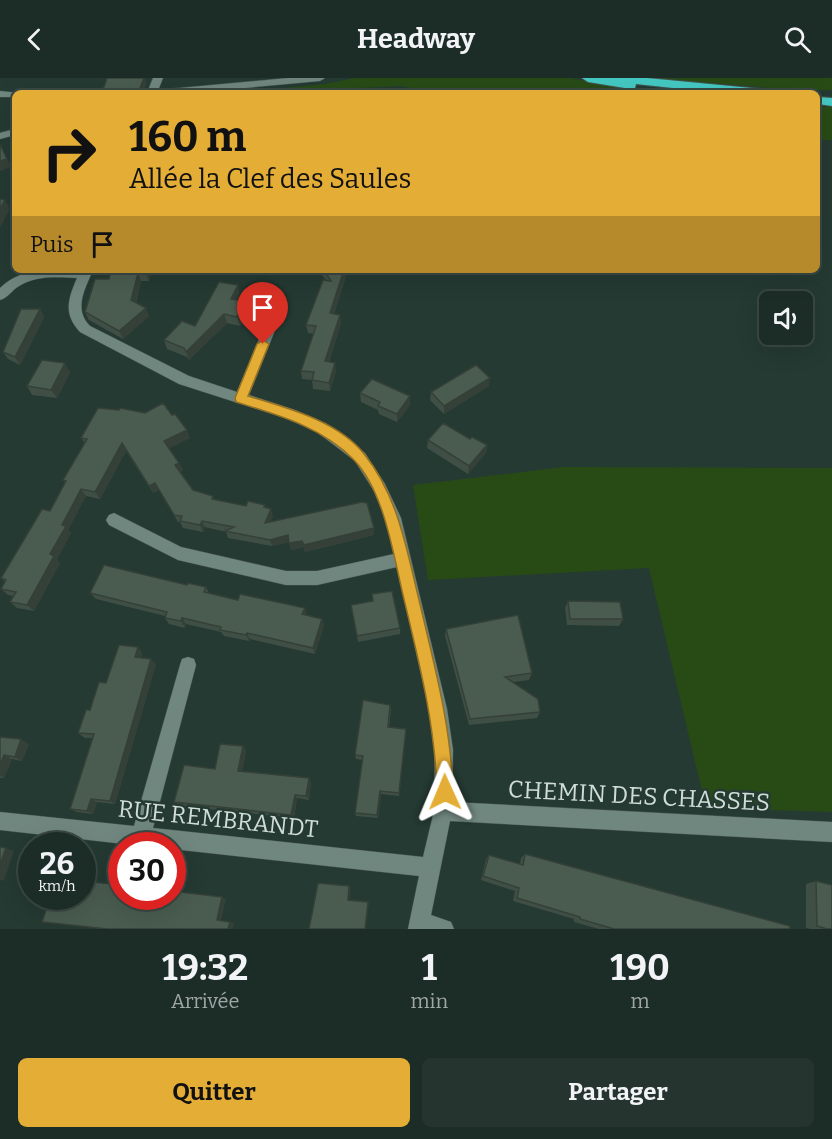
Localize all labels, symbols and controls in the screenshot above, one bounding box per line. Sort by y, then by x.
icon: back [18,23,51,56]
text: Headway [357,23,475,55]
icon: search [781,23,814,56]
text: 160 m [129,112,246,162]
icon: right [30,114,108,192]
text: Allée la Clef des Saules [129,163,411,195]
icon: arrive [86,228,119,261]
text: Puis [30,231,74,258]
pin [237,282,288,344]
icon: arrive [246,291,279,324]
map controls [759,291,813,345]
button: sound [759,291,813,345]
position arrow [413,760,477,824]
street label: CHEMIN DES CHASSES [507,775,771,817]
street label: RUE REMBRANDT [117,795,319,843]
speed limit sign: 30 [108,832,186,910]
text: 26 [40,846,74,882]
text: km/h [38,877,76,895]
text: 19:32 [162,946,248,990]
text: 1 [421,946,437,990]
text: 190 [610,946,670,990]
text: Arrivée [171,989,239,1013]
text: min [410,989,448,1013]
text: m [630,989,650,1013]
button: Quitter [18,1058,410,1127]
button: Partager [422,1058,814,1127]

